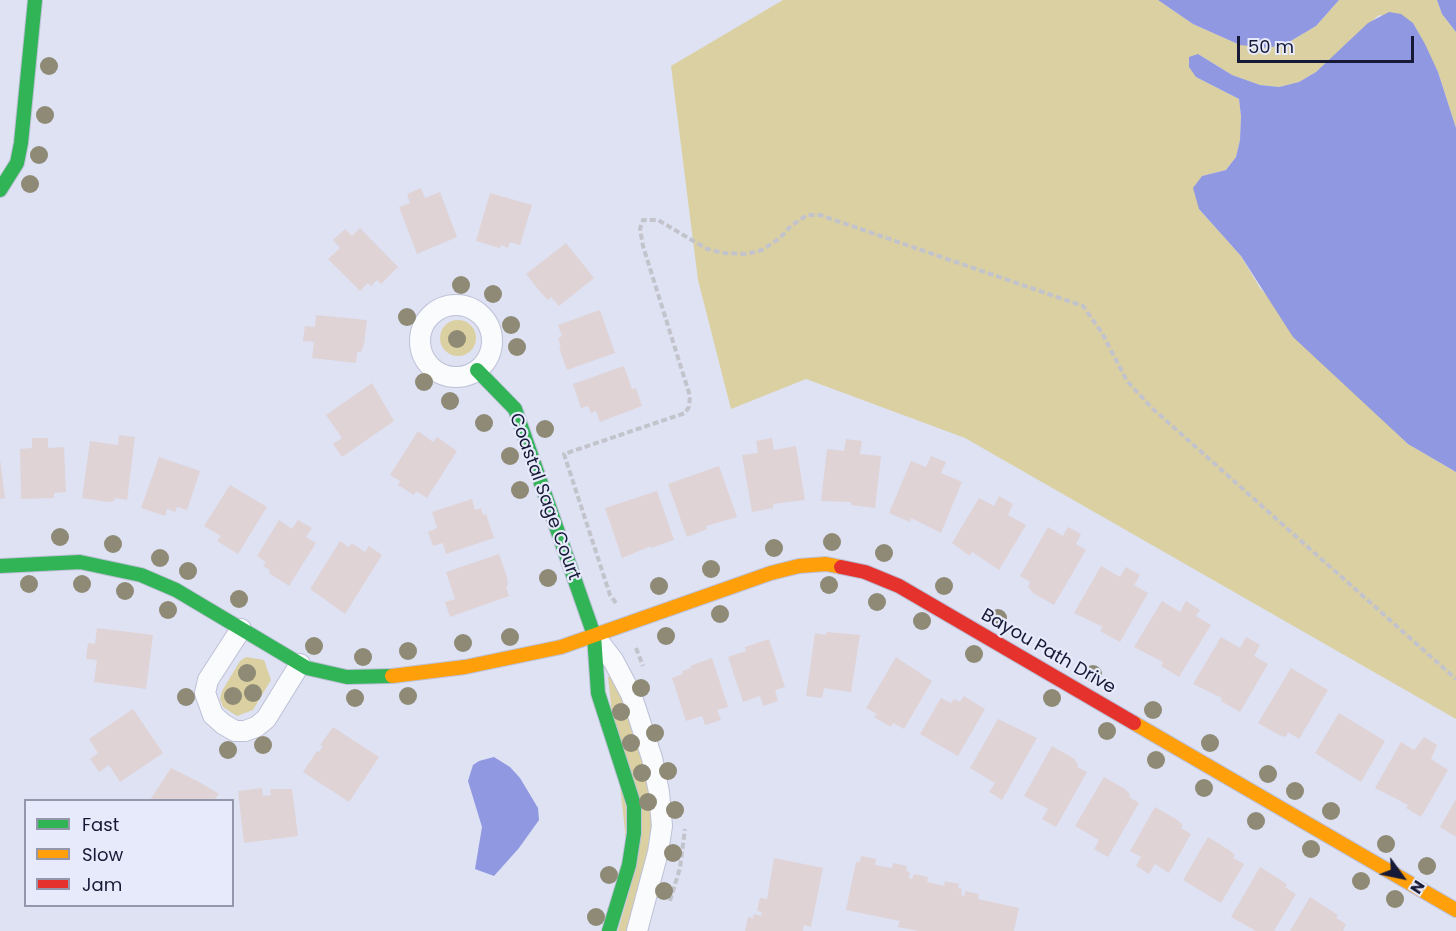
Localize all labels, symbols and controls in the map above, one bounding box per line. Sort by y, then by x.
scale bar [1240,24,1417,62]
text: 50 m [1248,34,1294,59]
street label: Coastal Sage Court [504,411,584,583]
street label: Bayou Path Drive [977,605,1119,699]
legend [24,799,234,907]
text: Fast [82,812,119,837]
text: Slow [82,842,123,867]
north arrow [1372,847,1432,907]
text: Jam [82,872,122,897]
text: N [1405,876,1430,898]

